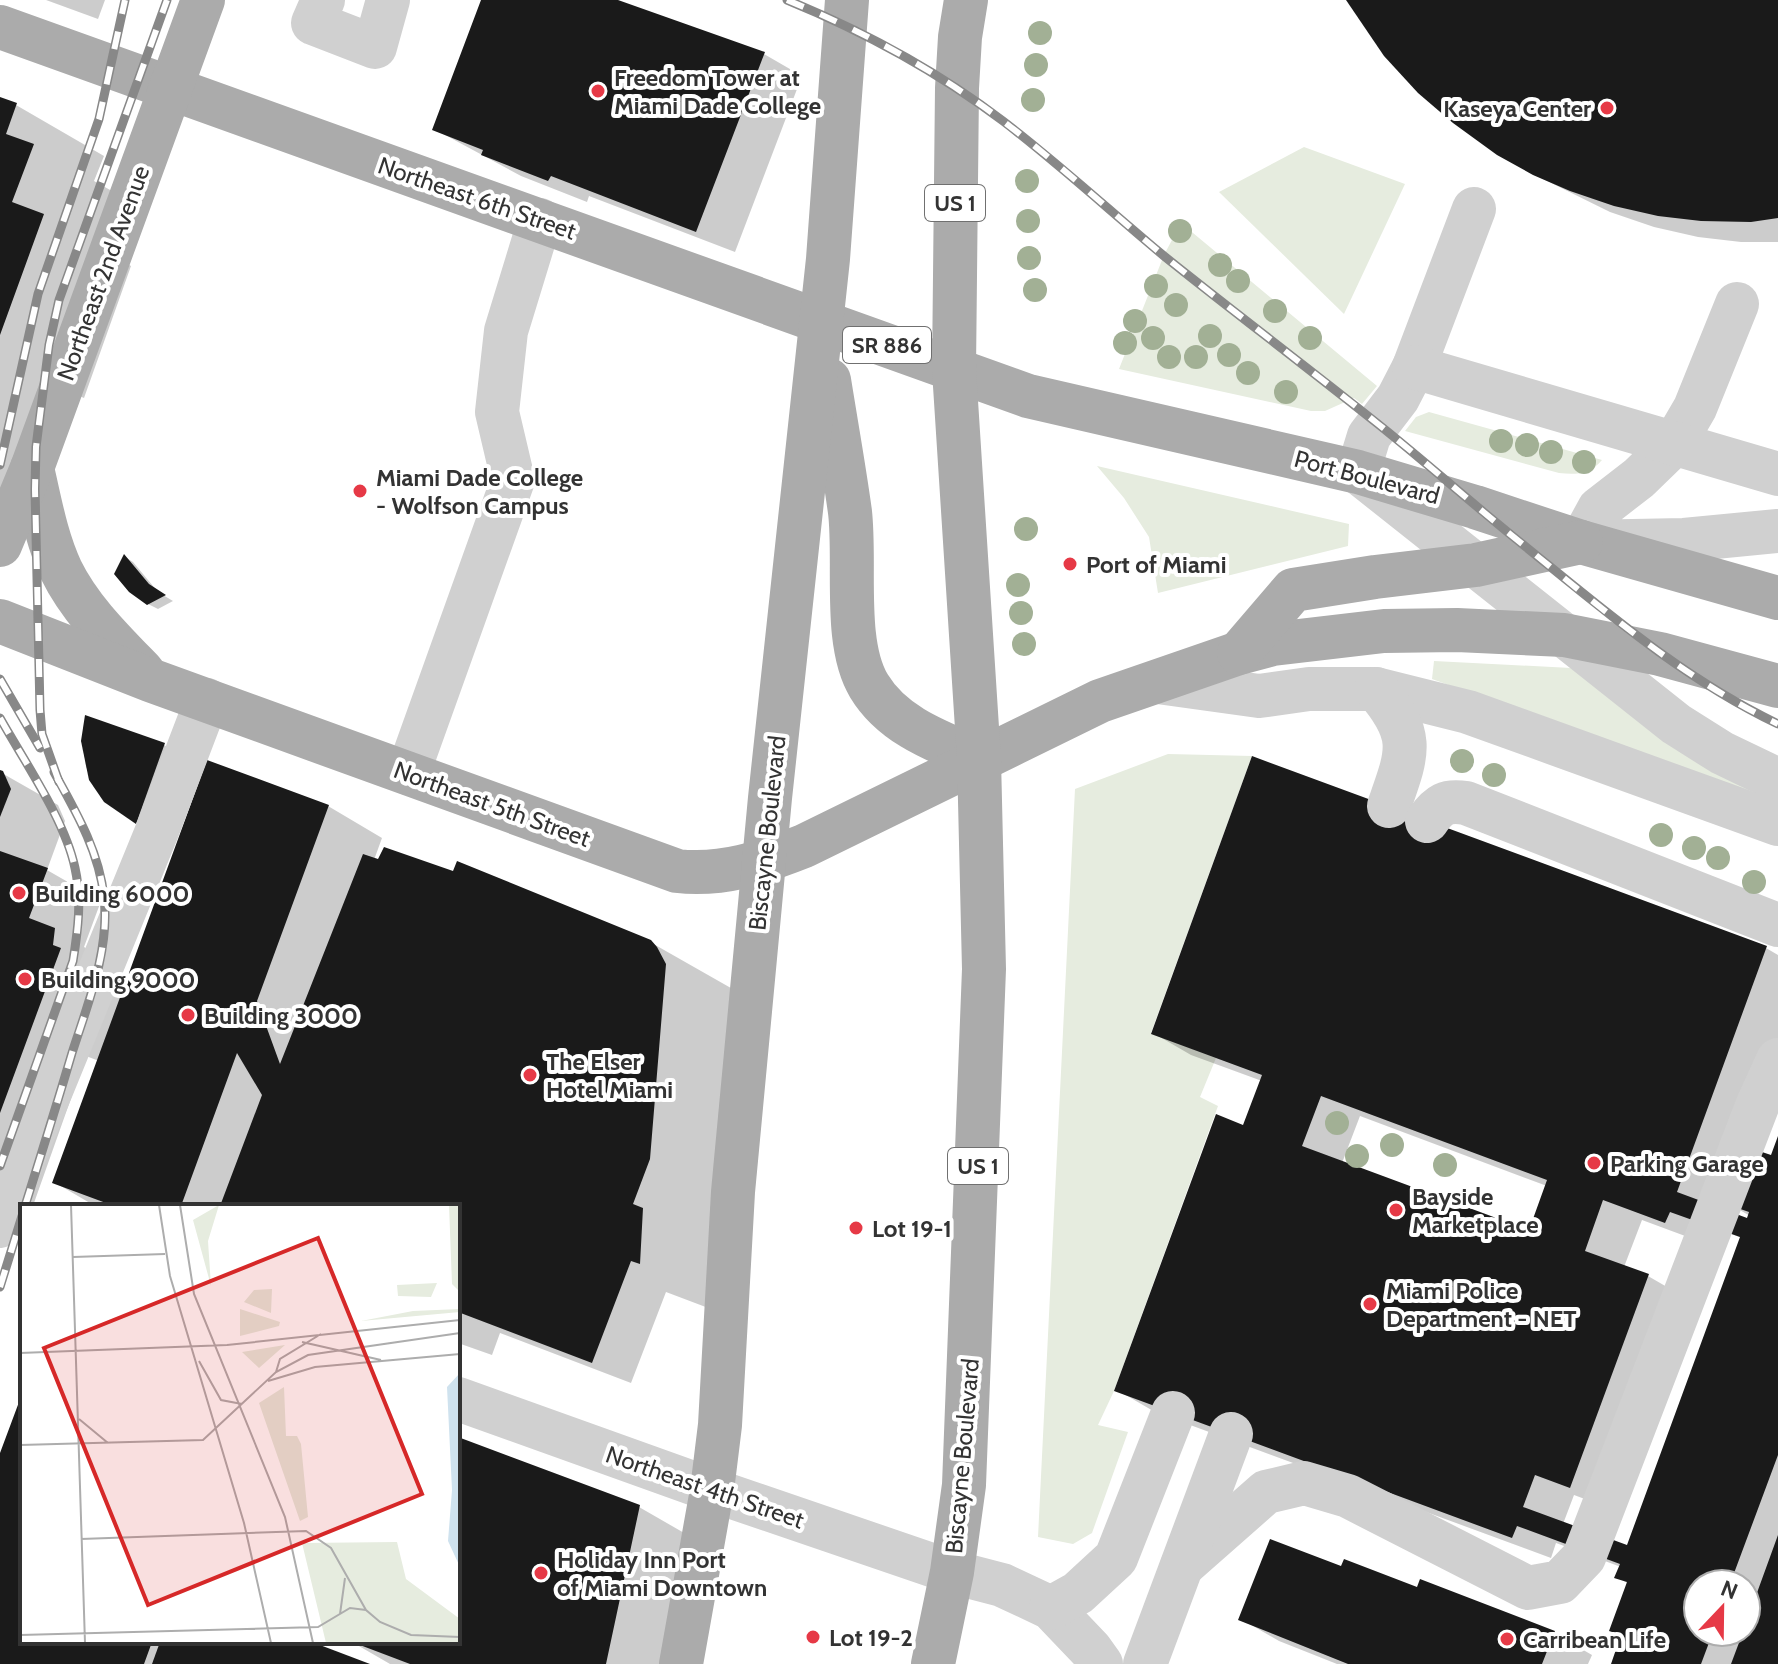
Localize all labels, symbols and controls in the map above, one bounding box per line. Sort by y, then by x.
place label: Freedom Tower at Miami Dade College [614,63,821,120]
marker: Freedom Tower at Miami Dade College [589,82,607,100]
place label: Kaseya Center [1443,94,1591,123]
marker: Kaseya Center [1598,99,1616,117]
street label: Northeast 6th Street [374,151,580,245]
street label: Northeast 2nd Avenue [51,162,155,384]
road number: US 1 [925,185,985,221]
road number: SR 886 [843,327,931,363]
street label: Port Boulevard [1291,444,1443,510]
place label: Miami Dade College - Wolfson Campus [376,463,583,520]
marker: Miami Dade College - Wolfson Campus [351,482,369,500]
place label: Port of Miami [1086,550,1226,579]
marker: Port of Miami [1061,555,1079,573]
street label: Biscayne Boulevard [742,734,792,932]
street label: Northeast 5th Street [390,755,594,853]
place label: Building 6000 [35,879,190,908]
marker: Building 6000 [10,884,28,902]
place label: Building 9000 [41,965,196,994]
marker: Building 9000 [16,970,34,988]
place label: Building 3000 [204,1001,358,1030]
marker: Building 3000 [179,1006,197,1024]
place label: The Elser Hotel Miami [546,1047,673,1104]
marker: The Elser Hotel Miami [521,1066,539,1084]
road number: US 1 [948,1148,1008,1184]
place label: Parking Garage [1610,1149,1764,1178]
marker: Parking Garage [1585,1154,1603,1172]
place label: Bayside Marketplace [1412,1182,1539,1239]
marker: Bayside Marketplace [1387,1201,1405,1219]
inset map [20,1204,460,1644]
place label: Lot 19-1 [872,1214,952,1243]
marker: Lot 19-1 [847,1219,865,1237]
place label: Miami Police Department - NET [1386,1276,1577,1333]
marker: Miami Police Department - NET [1361,1295,1379,1313]
street label: Biscayne Boulevard [939,1357,985,1555]
street label: Northeast 4th Street [602,1439,808,1535]
place label: Holiday Inn Port of Miami Downtown [557,1545,767,1602]
marker: Holiday Inn Port of Miami Downtown [532,1564,550,1582]
north arrow [1682,1568,1762,1648]
text: N [1717,1574,1742,1605]
place label: Lot 19-2 [829,1623,913,1652]
place label: Carribean Life [1523,1625,1666,1654]
marker: Lot 19-2 [804,1628,822,1646]
marker: Carribean Life [1498,1630,1516,1648]

